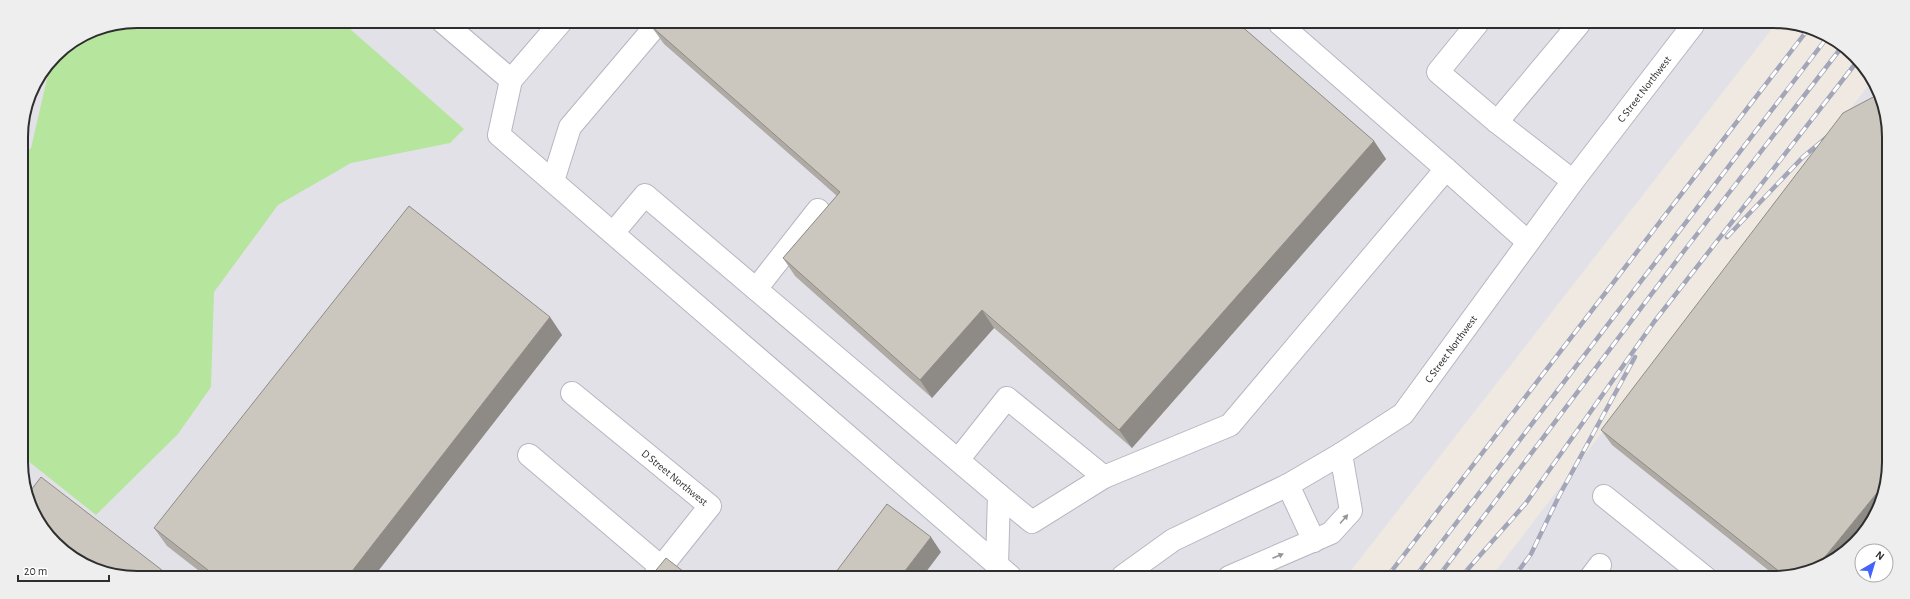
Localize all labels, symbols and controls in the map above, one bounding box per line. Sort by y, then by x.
street label: C Street Northwest [1615,53,1673,124]
street label: C Street Northwest [1422,313,1479,385]
street label: D Street Northwest [640,447,710,508]
one-way arrow [1340,513,1349,524]
north arrow [1854,543,1894,583]
text: N [1873,549,1886,562]
one-way arrow [1272,553,1283,559]
scale bar [18,557,109,583]
text: 20 m [24,565,47,577]

